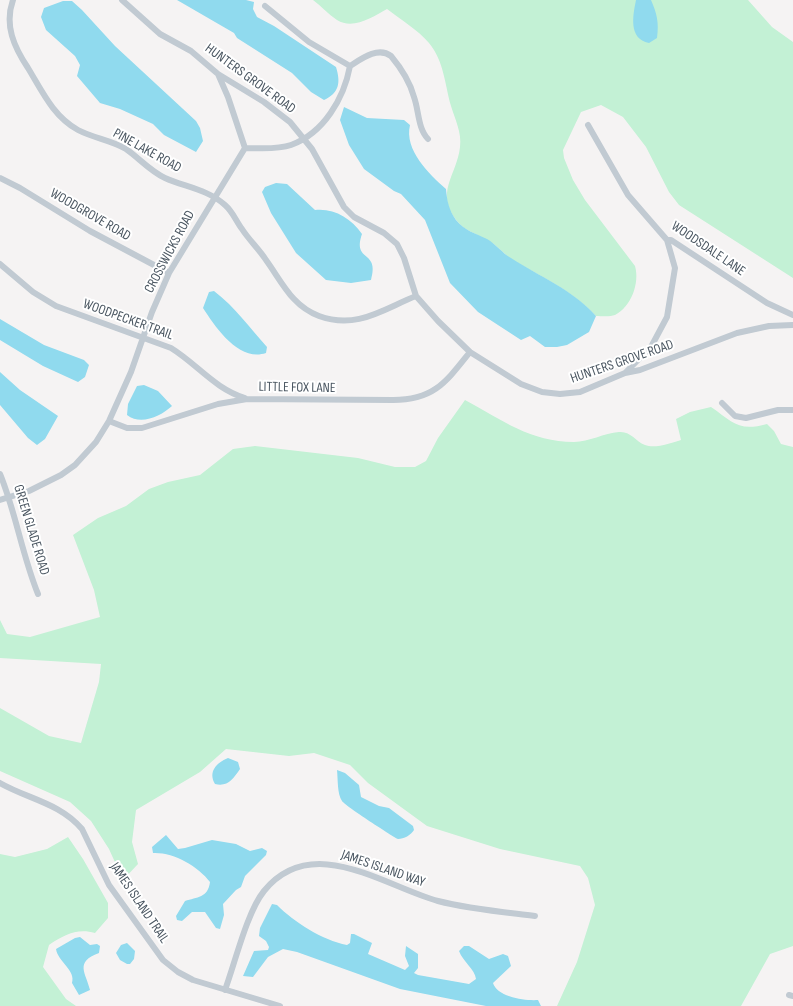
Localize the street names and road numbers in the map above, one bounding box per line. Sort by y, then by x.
street label: HUNTERS GROVE ROAD [201,40,299,118]
street label: PINE LAKE ROAD [110,125,184,177]
street label: WOODGROVE ROAD [47,185,133,245]
street label: CROSSWICKS ROAD [141,208,199,296]
street label: WOODSDALE LANE [668,218,748,280]
street label: WOODPECKER TRAIL [81,296,175,344]
street label: HUNTERS GROVE ROAD [568,336,676,388]
street label: LITTLE FOX LANE [258,379,336,397]
street label: GREEN GLADE ROAD [9,483,53,577]
street label: JAMES ISLAND WAY [339,847,427,891]
street label: JAMES ISLAND TRAIL [106,860,172,946]

